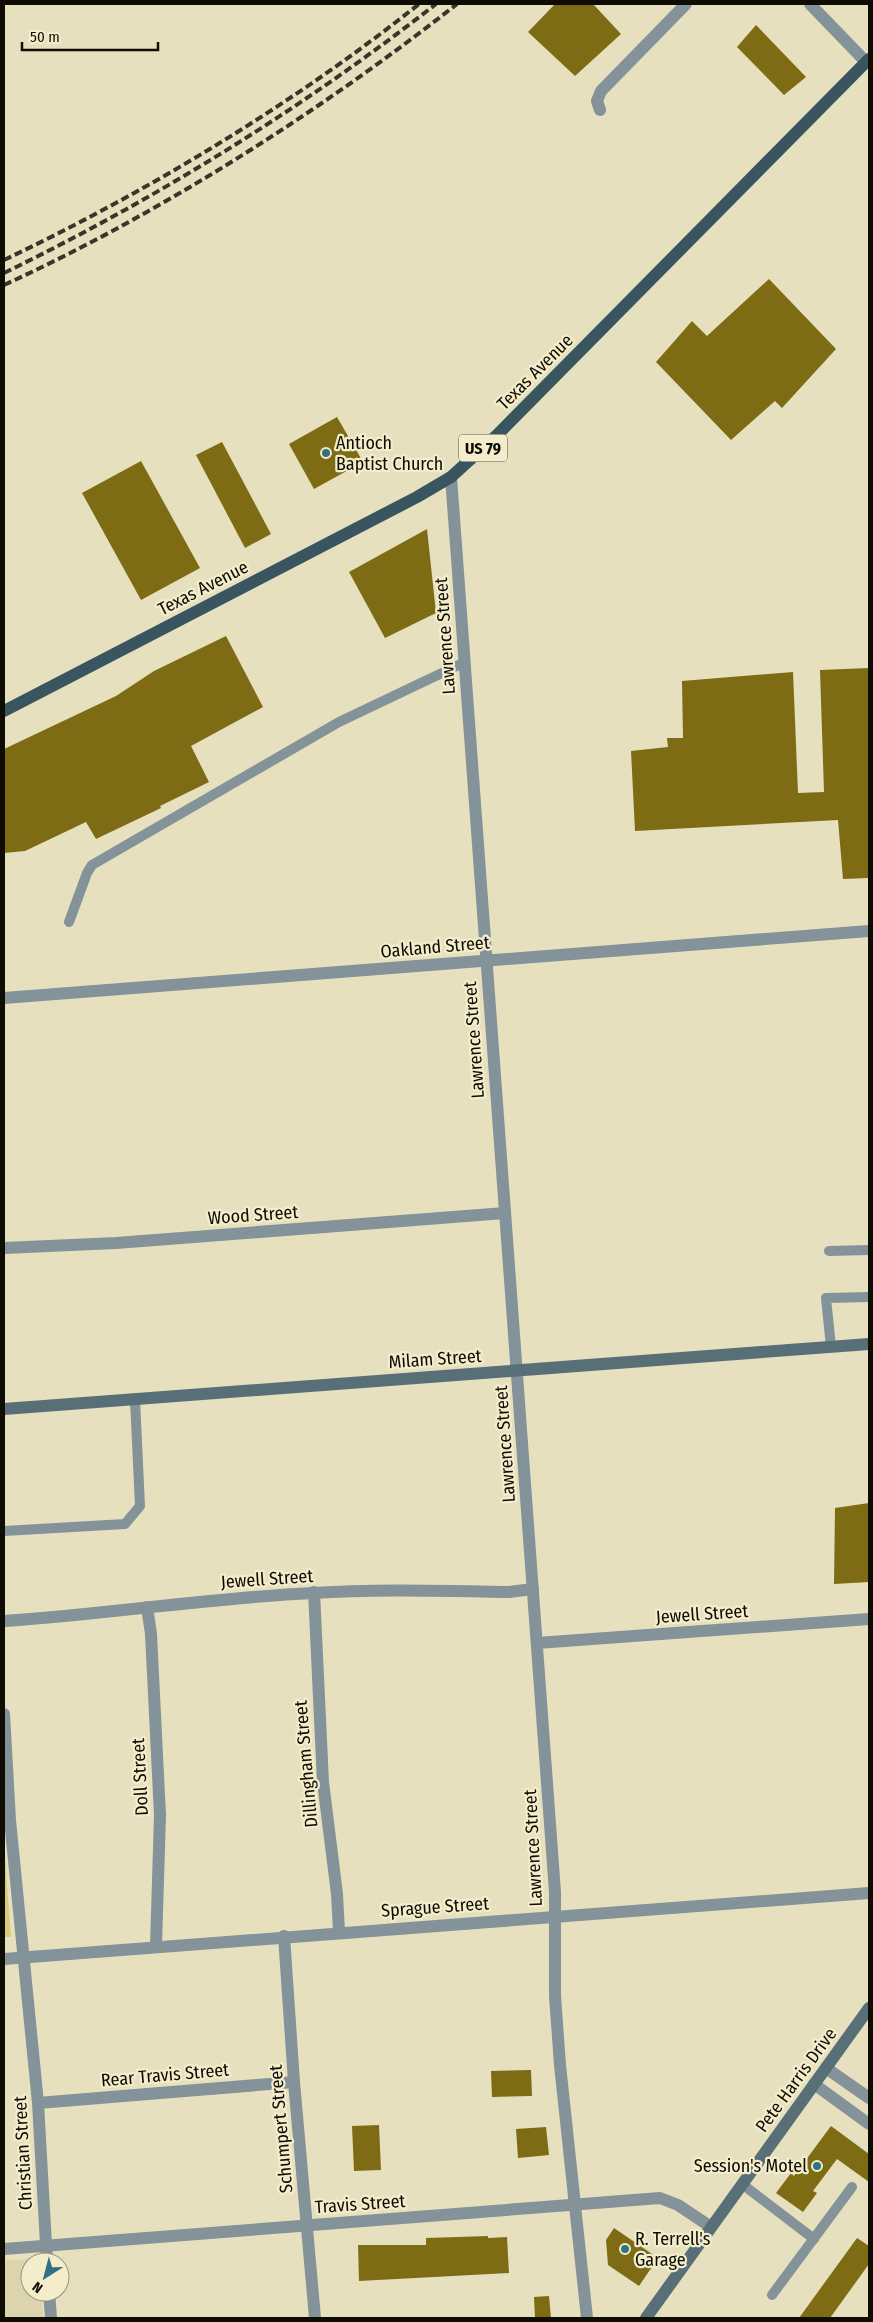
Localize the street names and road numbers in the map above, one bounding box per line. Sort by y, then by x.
street label: Texas Avenue [492,329,578,415]
road number: US 79 [459,434,507,462]
street label: Texas Avenue [154,556,252,620]
street label: Lawrence Street [430,577,460,695]
street label: Oakland Street [380,931,491,963]
street label: Lawrence Street [459,981,489,1099]
street label: Wood Street [207,1201,299,1229]
street label: Milam Street [388,1345,482,1373]
street label: Lawrence Street [490,1385,520,1503]
street label: Jewell Street [220,1565,314,1593]
street label: Jewell Street [655,1600,749,1628]
street label: Dillingham Street [289,1699,323,1829]
street label: Doll Street [127,1737,153,1816]
street label: Lawrence Street [519,1789,547,1907]
street label: Sprague Street [380,1892,490,1922]
street label: Pete Harris Drive [751,2024,841,2136]
street label: Rear Travis Street [100,2058,230,2092]
street label: Schumpert Street [264,2064,298,2194]
street label: Christian Street [9,2095,37,2211]
street label: Travis Street [314,2190,406,2218]

